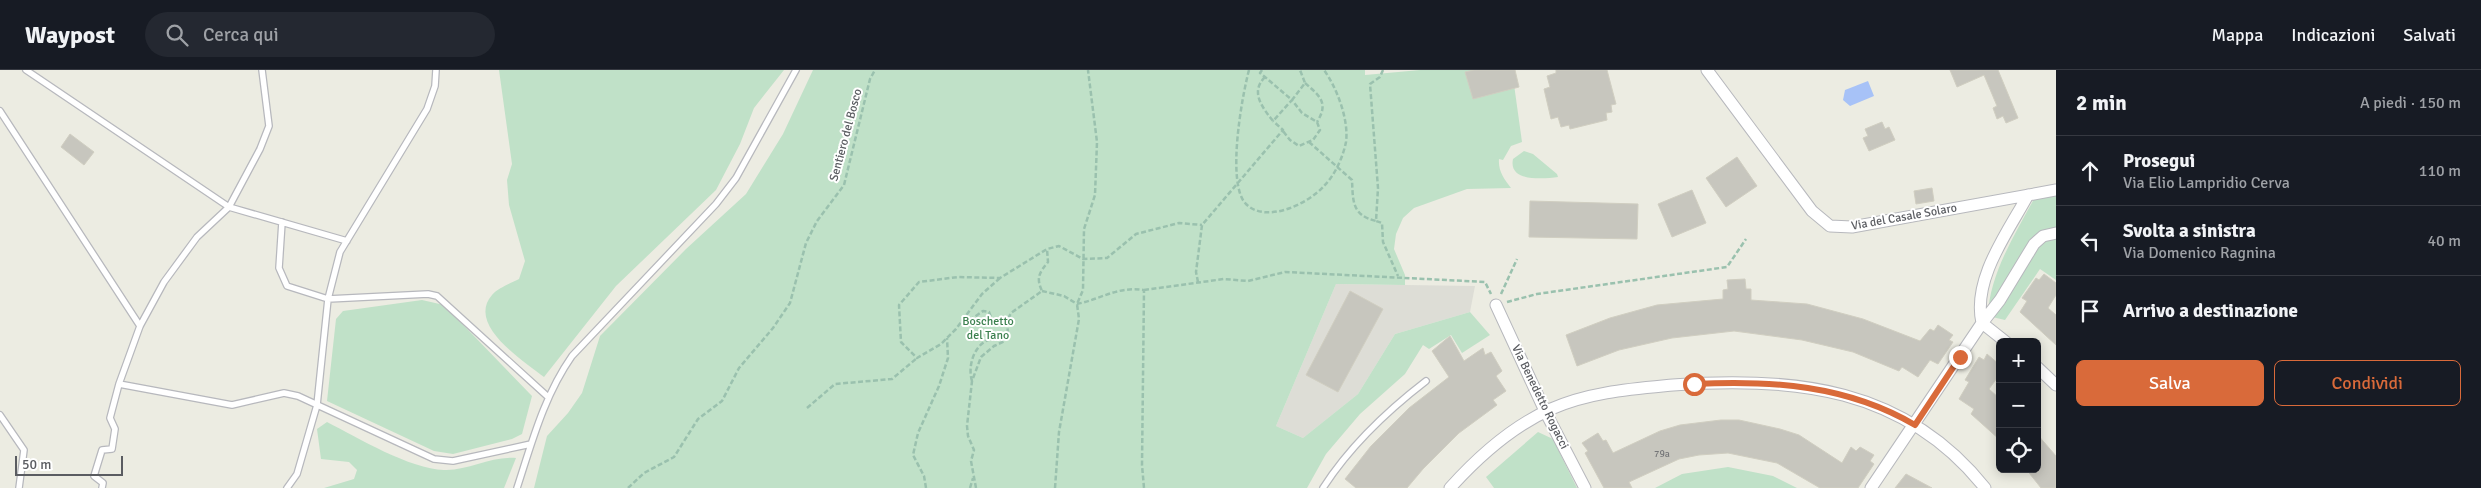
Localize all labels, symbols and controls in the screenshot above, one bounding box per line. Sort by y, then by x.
search box [145,12,495,57]
text: Waypost [25,20,115,50]
icon: search [163,21,191,49]
text: Cerca qui [203,23,279,47]
text: Mappa [2211,24,2263,46]
text: Indicazioni [2291,24,2375,46]
text: Salvati [2403,24,2456,46]
street label: Sentiero del Bosco [826,87,866,183]
text: 2 min [2076,90,2127,116]
text: A piedi · 150 m [2360,93,2461,113]
text: Prosegui [2123,149,2195,173]
icon: ahead [2076,157,2104,185]
text: 110 m [2419,161,2461,181]
text: Via Elio Lampridio Cerva [2123,173,2290,193]
street label: Via del Casale Solaro [1850,200,1958,234]
text: Svolta a sinistra [2123,219,2256,243]
icon: left [2076,227,2104,255]
text: 40 m [2427,231,2461,251]
text: Via Domenico Ragnina [2123,243,2276,263]
icon: arrive [2076,297,2104,325]
text: Arrivo a destinazione [2123,299,2298,323]
park label: Boschetto del Tano [962,314,1014,343]
map controls [1996,338,2041,473]
button: + [1996,338,2041,383]
street label: Via Benedetto Rogacci [1508,342,1572,452]
route end [1949,346,1972,369]
button: Salva [2076,360,2264,406]
button: Condividi [2274,360,2461,406]
route start [1683,373,1706,396]
button: − [1996,383,2041,428]
button: locate [1996,428,2041,473]
house number: 79a [1654,448,1670,460]
scale bar [15,453,122,476]
text: 50 m [22,456,51,473]

